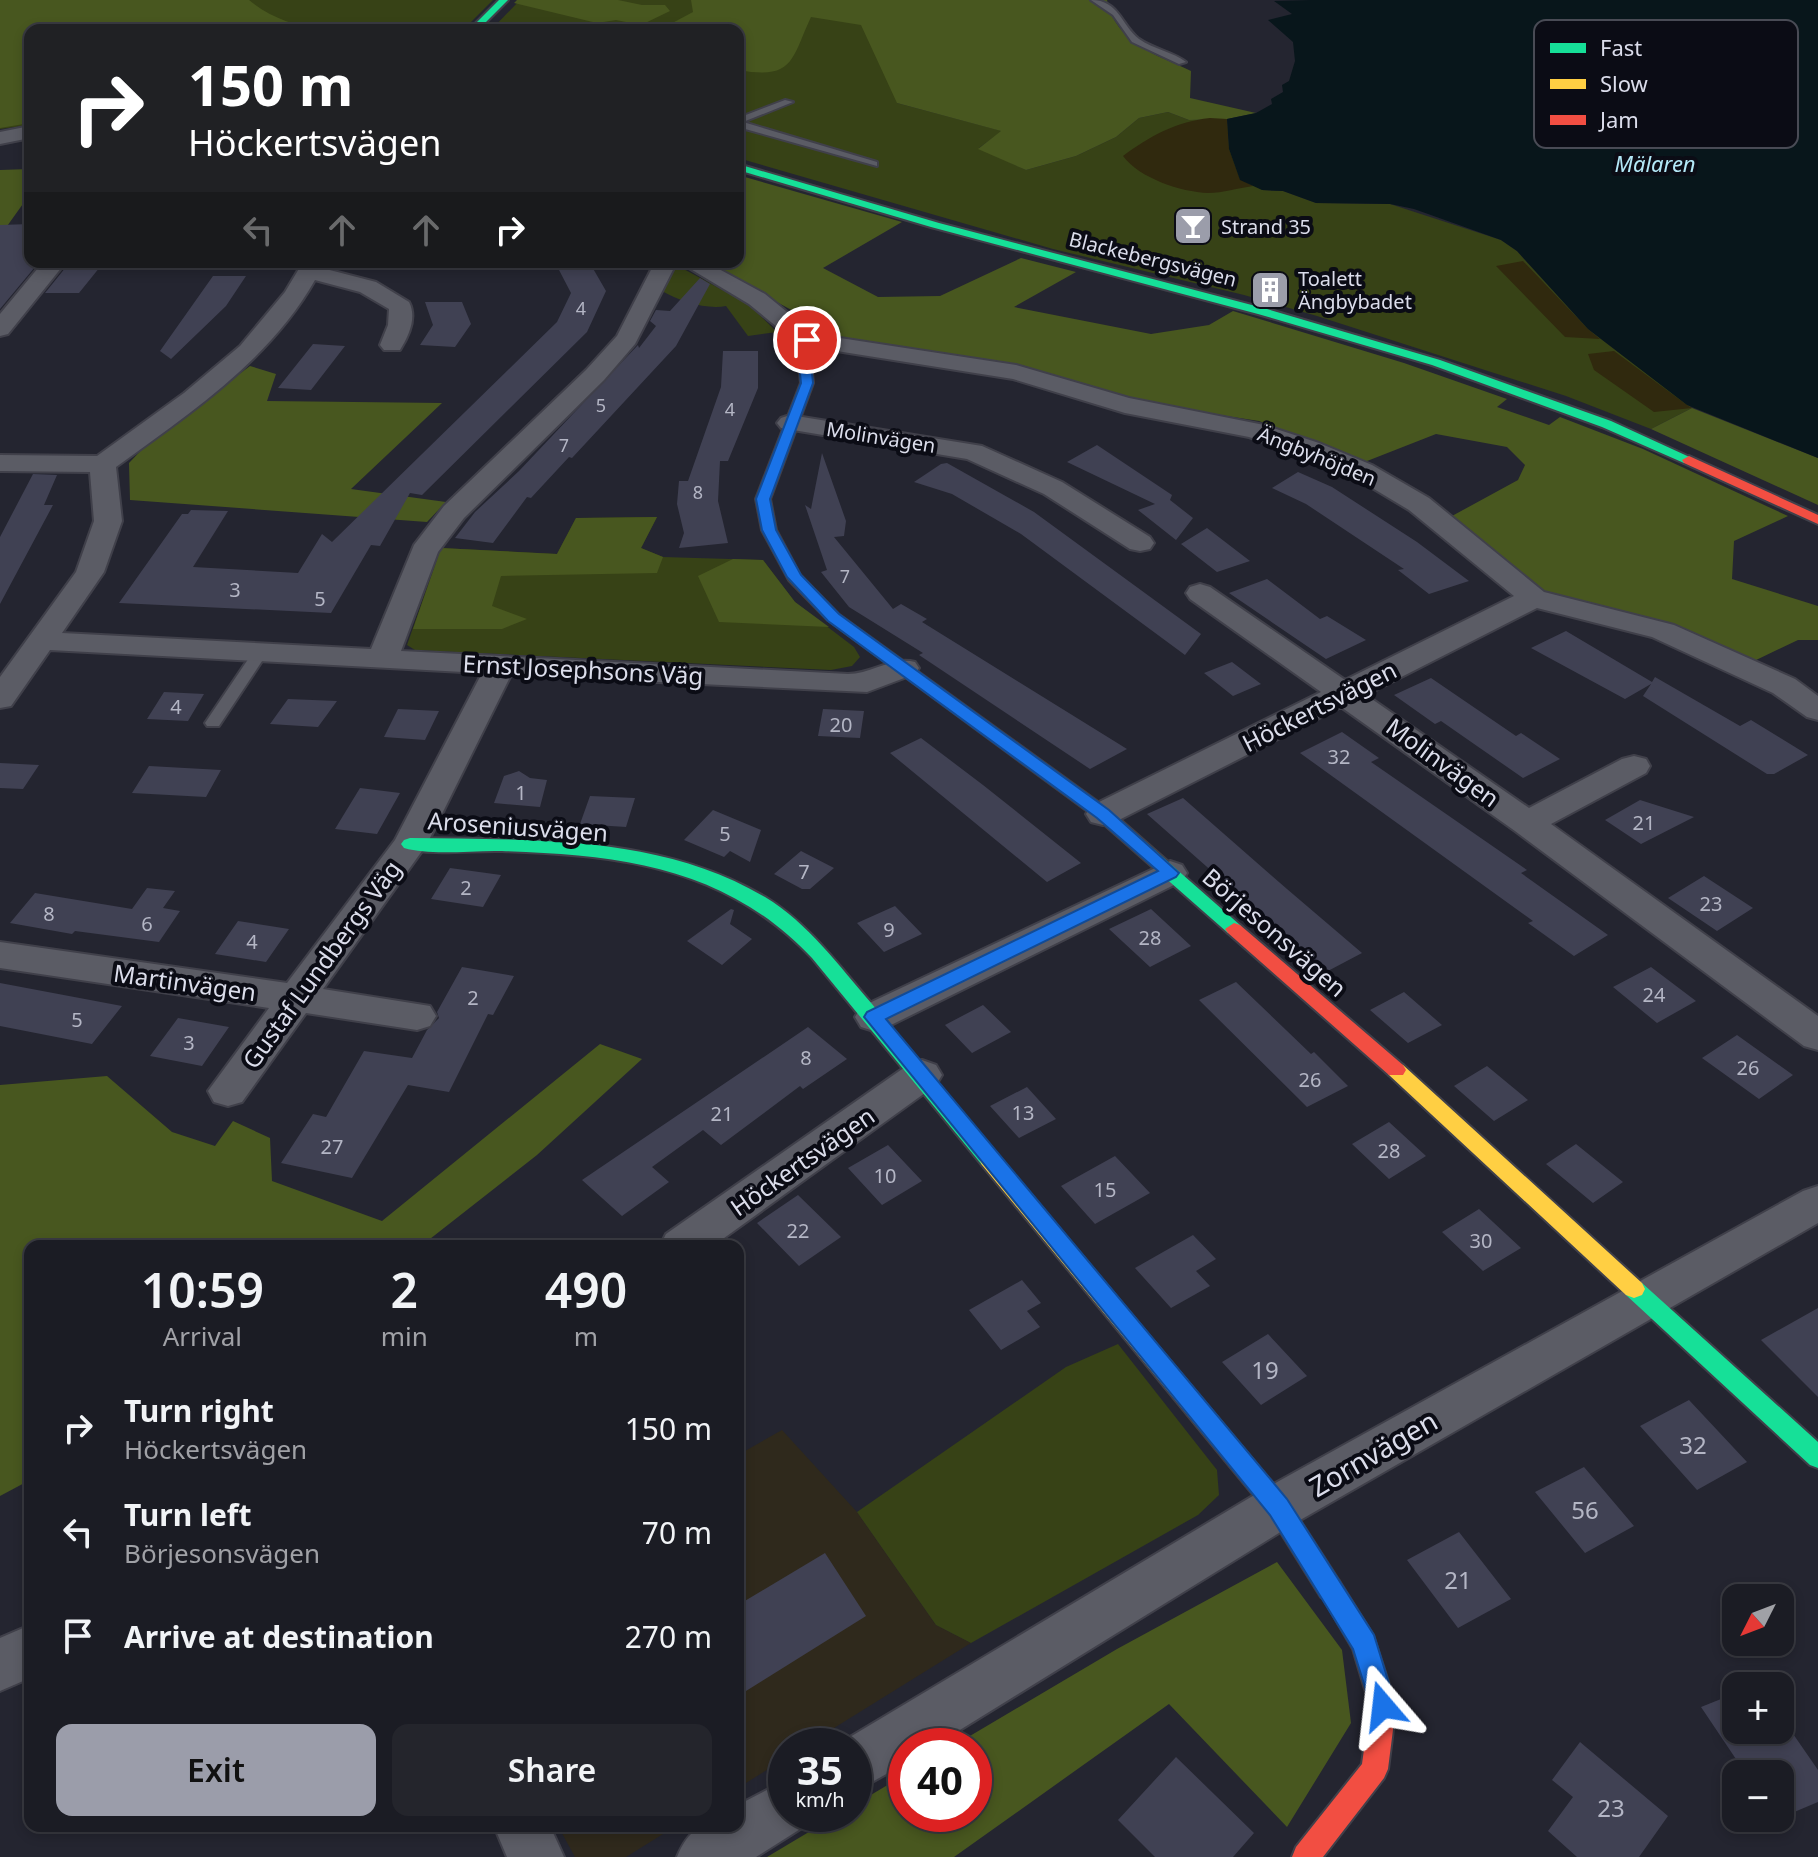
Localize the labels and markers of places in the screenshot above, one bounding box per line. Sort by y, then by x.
bar icon: Strand 35 [1172,205,1214,247]
place label: Strand 35 [1221,213,1311,240]
place label: Toalett Ängbybadet [1298,265,1412,315]
building icon: Toalett Ängbybadet [1249,269,1291,311]
pin [773,306,841,374]

